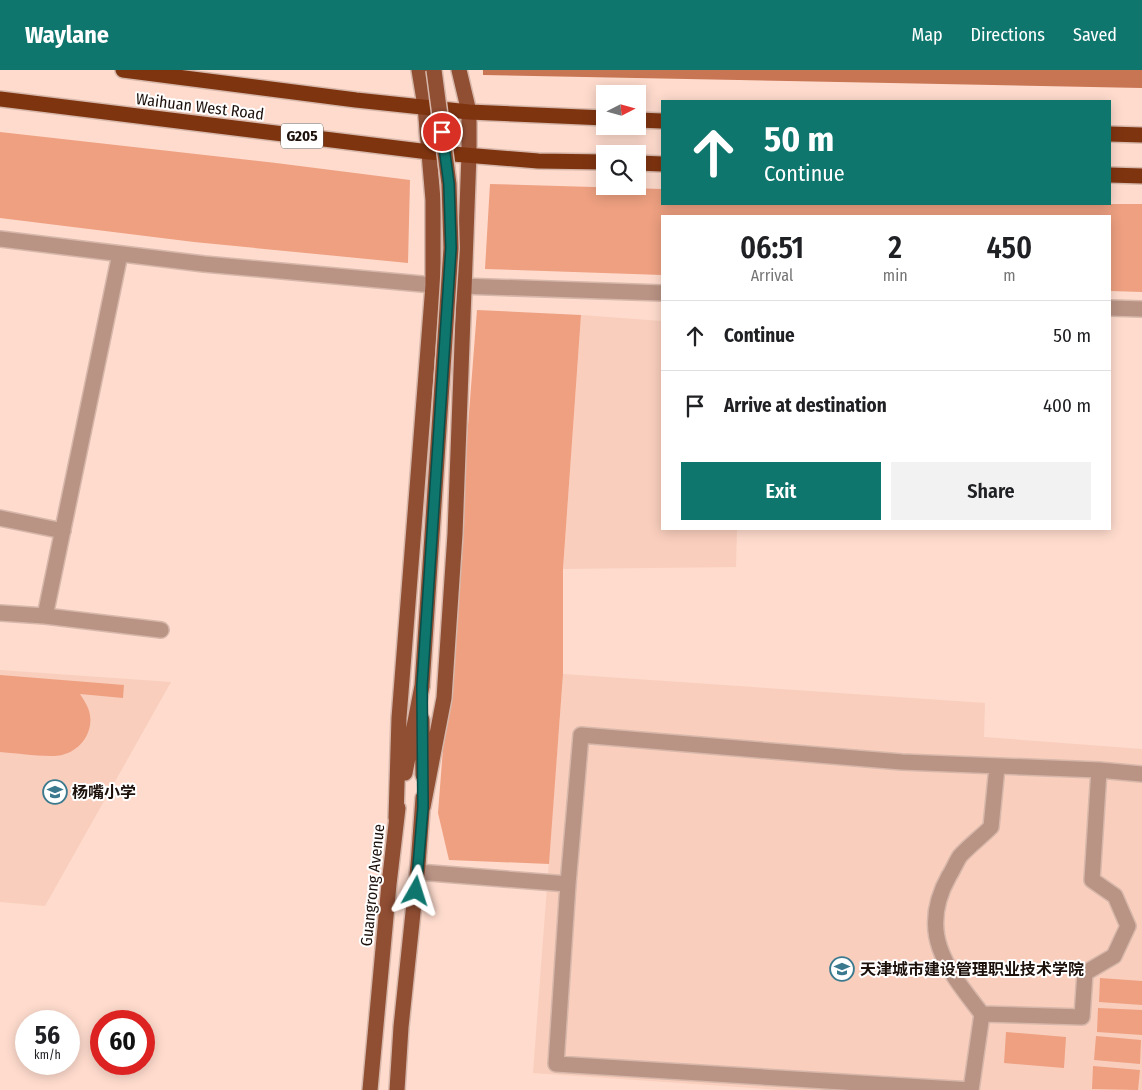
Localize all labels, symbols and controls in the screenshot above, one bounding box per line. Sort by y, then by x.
text: Waylane [25,21,109,49]
text: Map [911,24,943,46]
text: Directions [971,24,1045,46]
text: Saved [1073,24,1117,46]
north arrow [596,85,646,135]
map controls [596,85,646,195]
street label: Waihuan West Road [135,89,265,124]
pin [421,111,463,153]
icon: arrive [428,118,456,146]
text: 50 m [764,118,834,160]
icon: ahead [681,120,746,185]
road number: G205 [281,124,323,148]
button: search [596,145,646,195]
text: Continue [764,160,845,187]
text: 06:51 [740,230,804,266]
text: 2 [888,230,902,266]
text: 450 [987,230,1032,266]
text: Arrival [751,266,793,285]
text: min [883,266,908,285]
text: m [1003,266,1015,285]
icon: ahead [681,322,709,350]
text: Continue [724,324,795,347]
text: 50 m [1053,324,1091,347]
icon: arrive [681,392,709,420]
text: Arrive at destination [724,394,887,417]
text: 400 m [1043,394,1091,417]
button: Exit [681,462,881,520]
button: Share [891,462,1091,520]
school or university icon: 杨嘴小学 [42,779,68,805]
place label: 杨嘴小学 [72,783,136,802]
street label: Guangrong Avenue [357,823,388,947]
position arrow [389,864,441,916]
school or university icon: 天津城市建设管理职业技术学院 [829,956,855,982]
place label: 天津城市建设管理职业技术学院 [860,960,1084,979]
speed limit sign: 60 [90,1010,155,1075]
text: 56 [35,1021,60,1051]
text: km/h [34,1048,61,1062]

